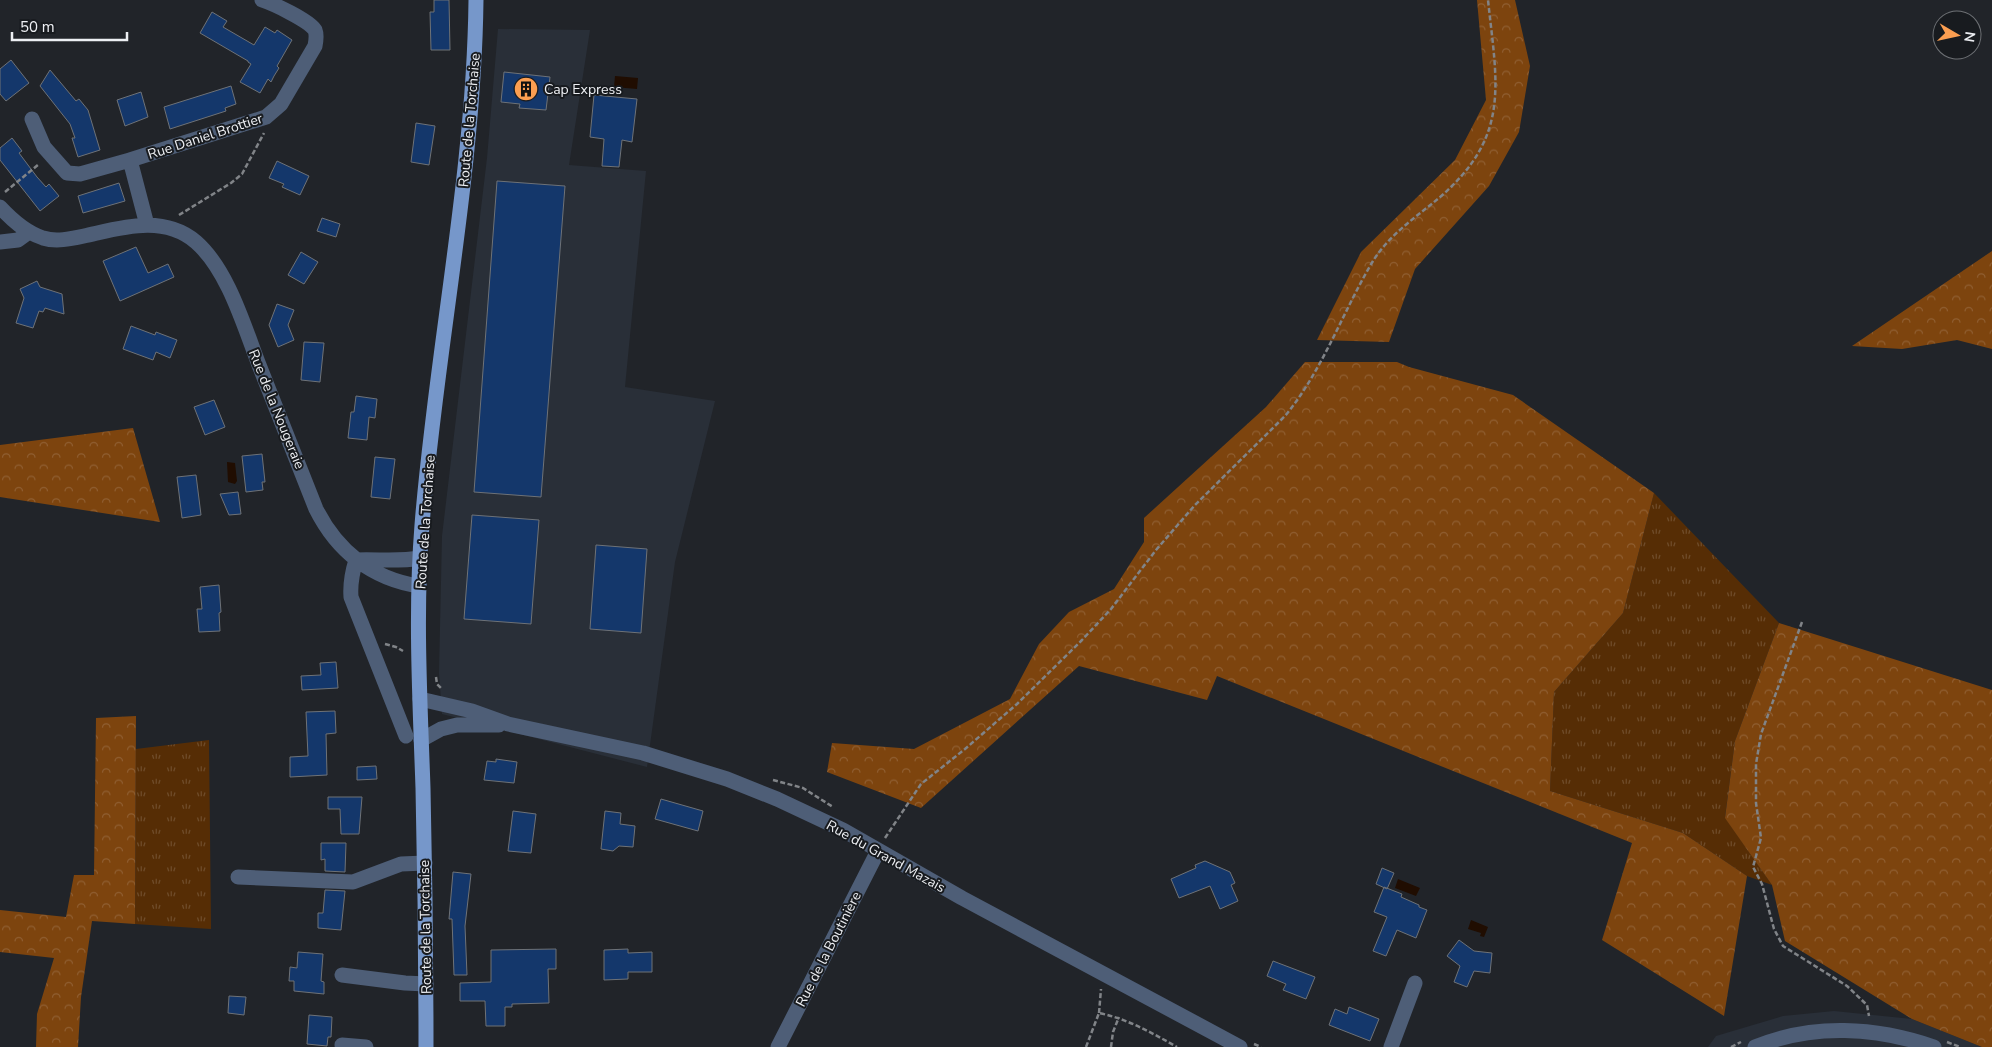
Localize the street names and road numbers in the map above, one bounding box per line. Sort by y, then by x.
street label: Route de la Torchaise [454,52,485,188]
street label: Rue Daniel Brottier [145,109,265,164]
street label: Rue de la Nougeraie [244,347,309,472]
street label: Route de la Torchaise [411,454,440,590]
street label: Rue du Grand Mazais [823,816,949,897]
street label: Route de la Torchaise [415,860,436,994]
street label: Rue de la Boutinière [791,888,866,1010]

